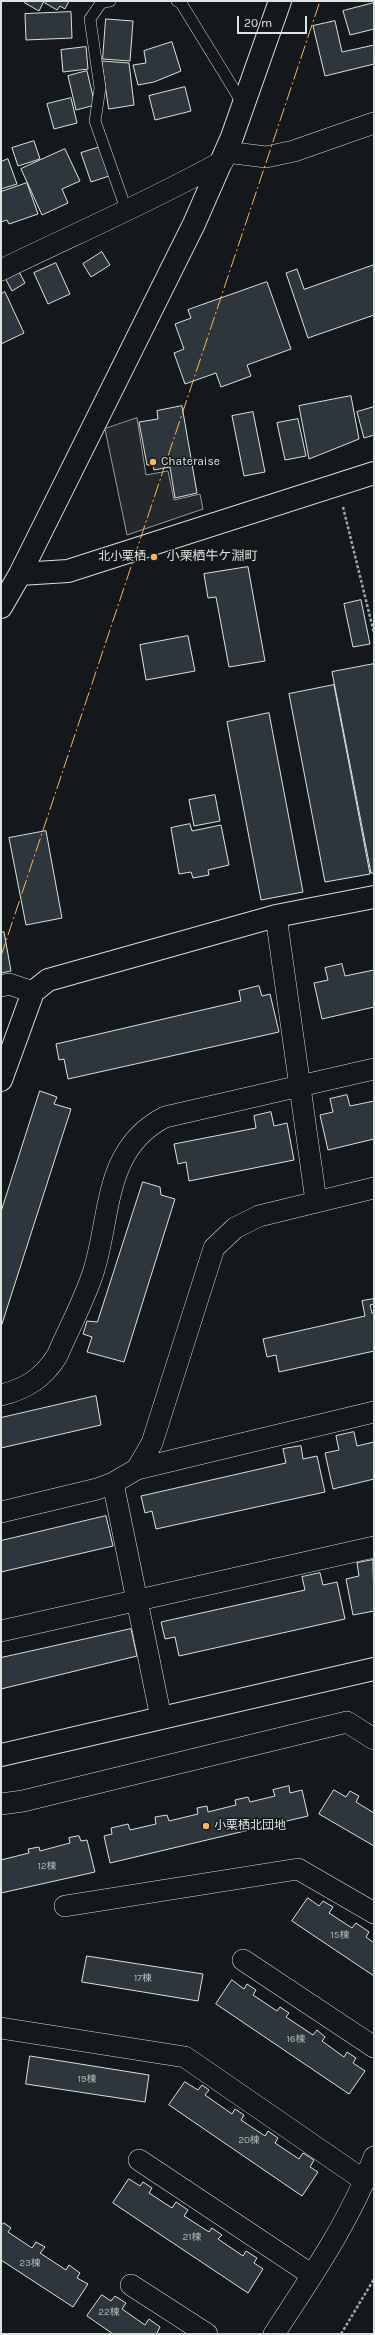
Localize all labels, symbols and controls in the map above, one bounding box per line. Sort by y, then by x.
scale bar [239,8,309,34]
text: 20 m [244,16,272,30]
place label: Chateraise [161,455,220,469]
marker: Chateraise [148,457,158,467]
district label: 小栗栖牛ケ淵町 [167,548,257,564]
place label: 北小栗栖 [98,550,146,564]
marker: 北小栗栖 [149,552,159,562]
place label: 小栗栖北団地 [214,1819,286,1833]
marker: 小栗栖北団地 [201,1821,211,1831]
house number: 12棟 [37,1860,57,1872]
house number: 15棟 [331,1929,349,1941]
house number: 17棟 [134,1972,152,1984]
house number: 16棟 [286,2033,306,2045]
house number: 19棟 [77,2073,97,2085]
house number: 20棟 [238,2134,260,2146]
house number: 21棟 [182,2231,202,2243]
house number: 23棟 [19,2257,41,2269]
house number: 22棟 [98,2306,120,2318]

